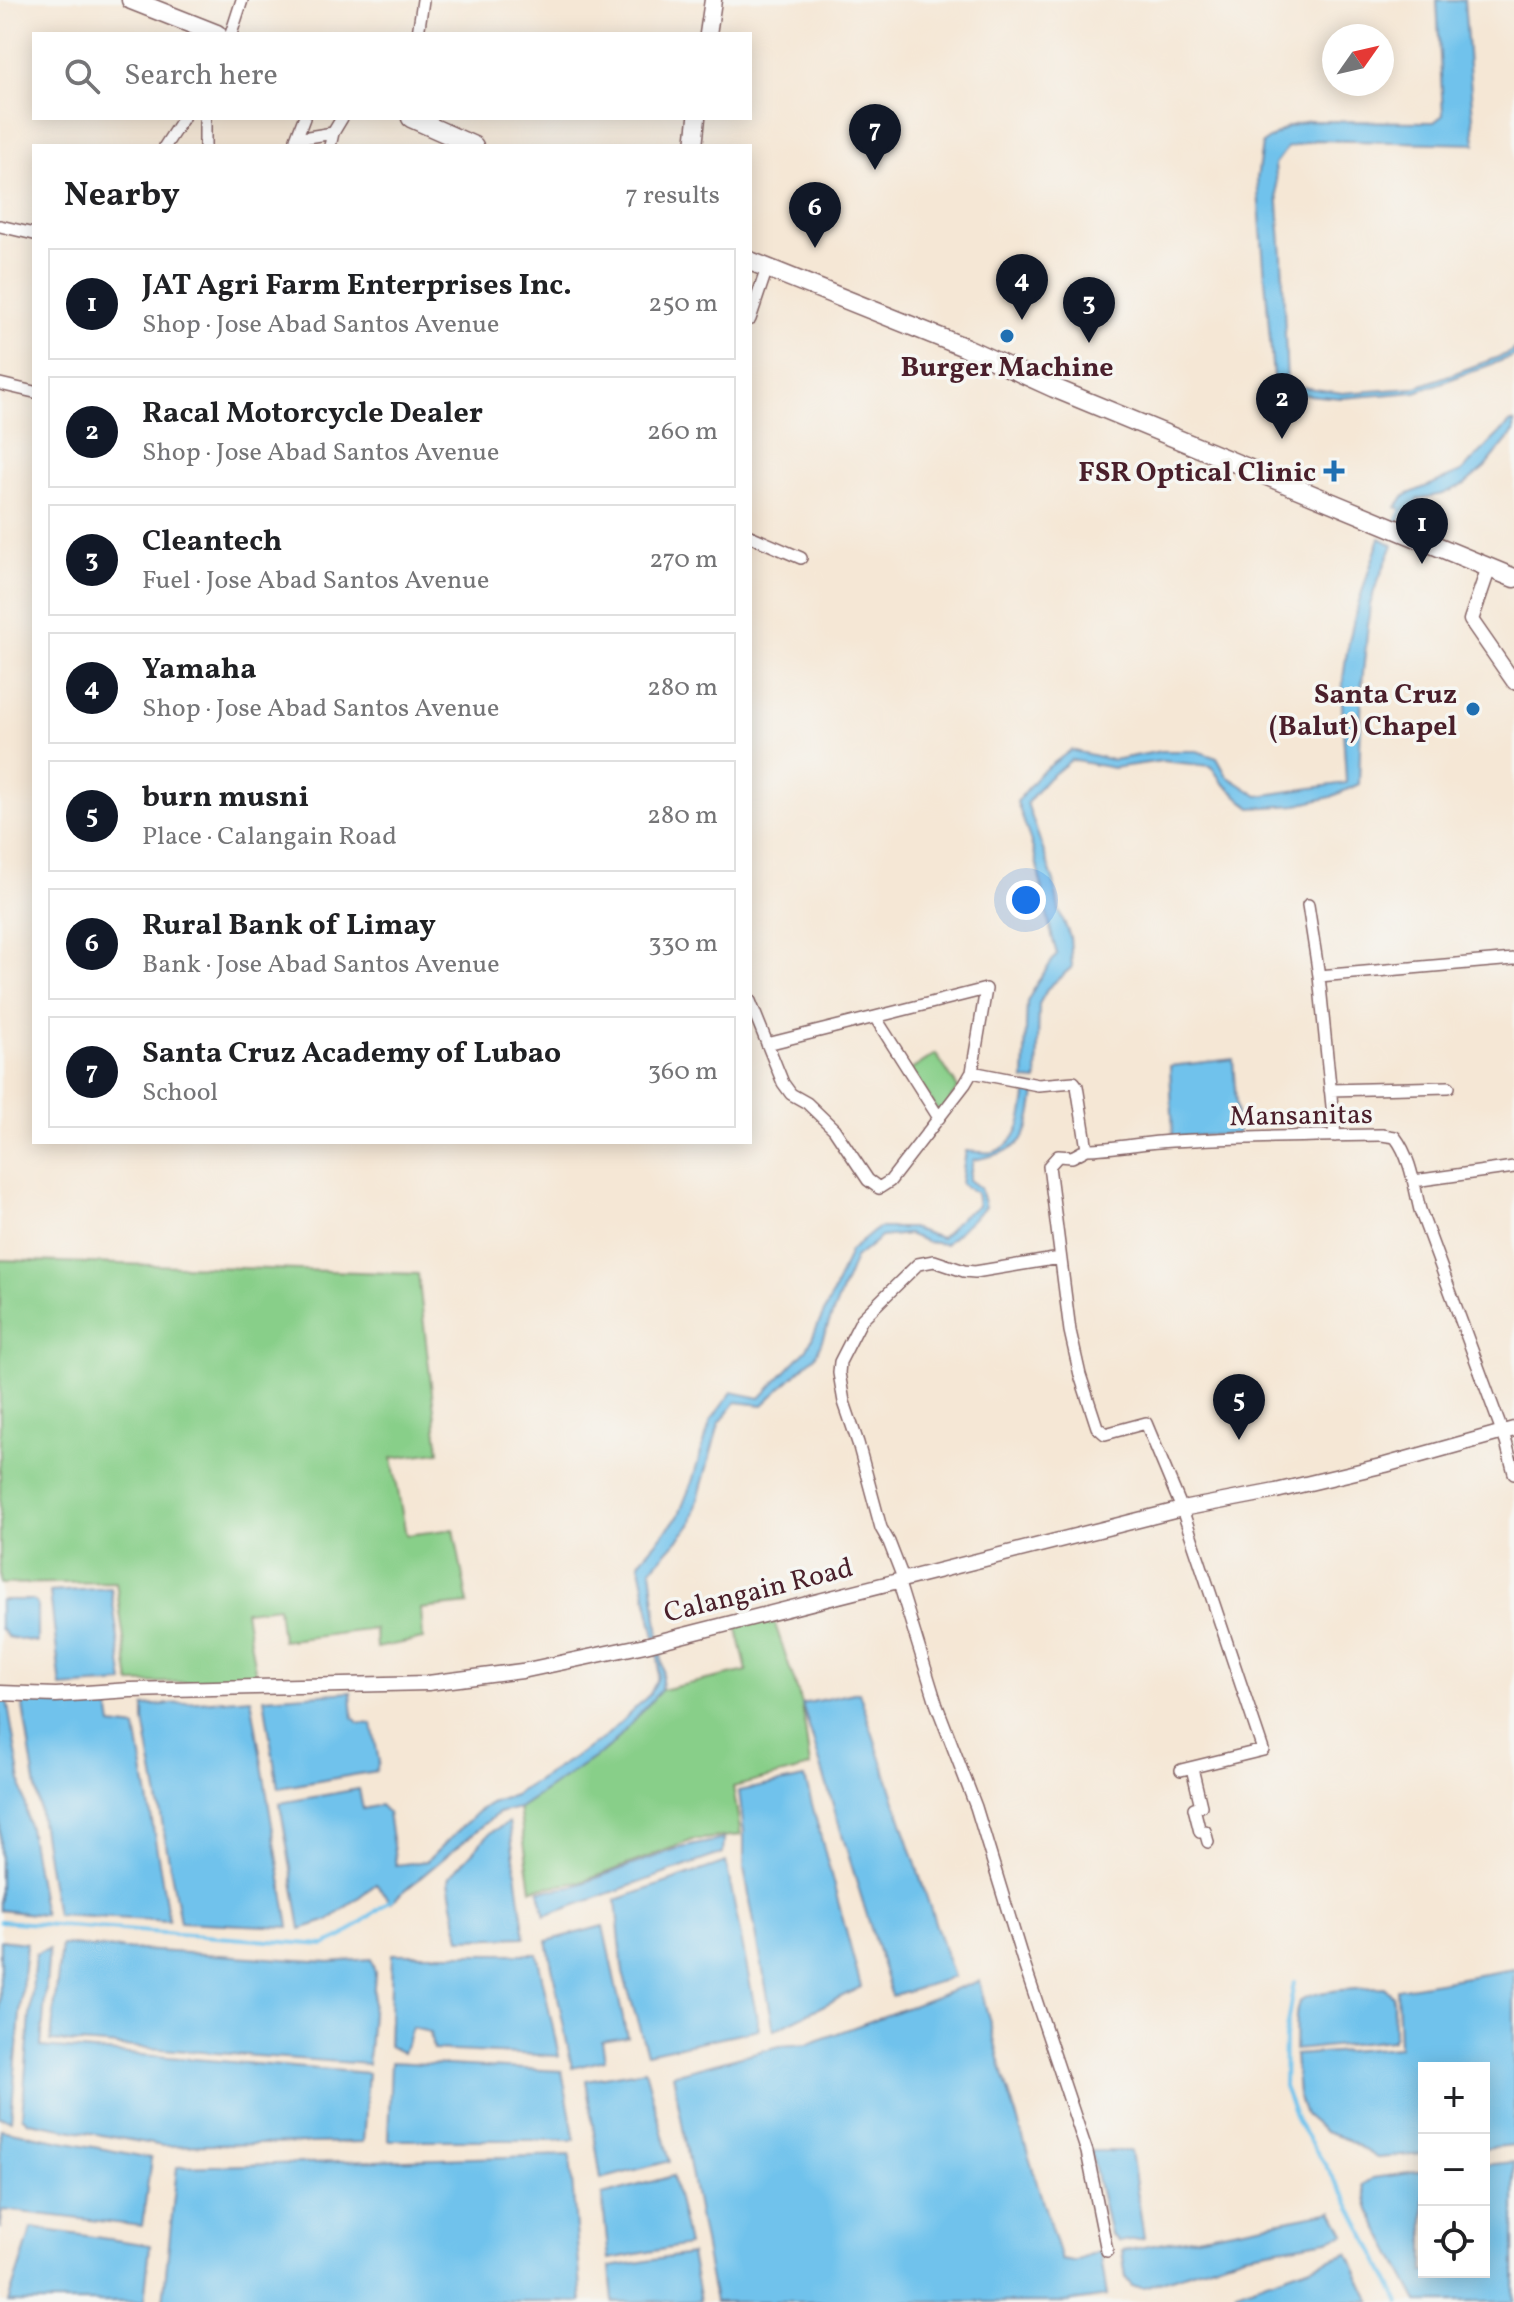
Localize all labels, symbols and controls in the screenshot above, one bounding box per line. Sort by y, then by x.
north arrow [1322,24,1394,96]
search box [32,32,752,120]
icon: search [60,54,104,98]
text: Search here [124,55,278,97]
pin: 7 [849,104,901,170]
text: Nearby [64,173,180,220]
text: 7 results [625,178,720,214]
pin: 6 [789,182,841,248]
pin: 4 [996,254,1048,320]
text: JAT Agri Farm Enterprises Inc. [142,265,572,307]
pin: 3 [1063,277,1115,343]
text: 1 [87,286,97,322]
text: 250 m [648,286,718,322]
text: Shop · Jose Abad Santos Avenue [142,307,499,343]
marker: Burger Machine [998,327,1016,345]
place label: Burger Machine [900,349,1114,388]
pin: 2 [1256,373,1308,439]
text: Racal Motorcycle Dealer [142,393,483,435]
text: 2 [85,414,99,450]
text: 260 m [647,414,718,450]
text: Shop · Jose Abad Santos Avenue [142,435,499,471]
place label: FSR Optical Clinic [1078,454,1316,493]
marker: FSR Optical Clinic [1323,460,1345,482]
pin: 1 [1396,498,1448,564]
text: Cleantech [142,521,282,563]
text: 3 [85,542,99,578]
text: 270 m [649,542,718,578]
text: Fuel · Jose Abad Santos Avenue [142,563,489,599]
text: Yamaha [142,649,257,691]
text: 4 [84,670,100,706]
text: 280 m [647,670,718,706]
place label: Santa Cruz (Balut) Chapel [1269,676,1457,747]
text: Shop · Jose Abad Santos Avenue [142,691,499,727]
marker: Santa Cruz (Balut) Chapel [1464,700,1482,718]
text: burn musni [142,777,309,819]
text: 5 [86,798,98,834]
text: 280 m [647,798,718,834]
text: Place · Calangain Road [142,819,397,855]
your location [1006,880,1046,920]
text: Rural Bank of Limay [142,905,436,947]
text: 6 [85,926,99,962]
text: 330 m [648,926,718,962]
text: Bank · Jose Abad Santos Avenue [142,947,500,983]
text: Santa Cruz Academy of Lubao [142,1033,561,1075]
text: 7 [86,1054,98,1090]
text: 360 m [648,1054,718,1090]
text: School [142,1075,218,1111]
street label: Mansanitas [1229,1096,1373,1137]
pin: 5 [1213,1374,1265,1440]
street label: Calangain Road [660,1549,857,1634]
map controls [1418,2062,1490,2278]
button: + [1418,2062,1490,2134]
button: − [1418,2134,1490,2206]
button: locate [1418,2206,1490,2278]

